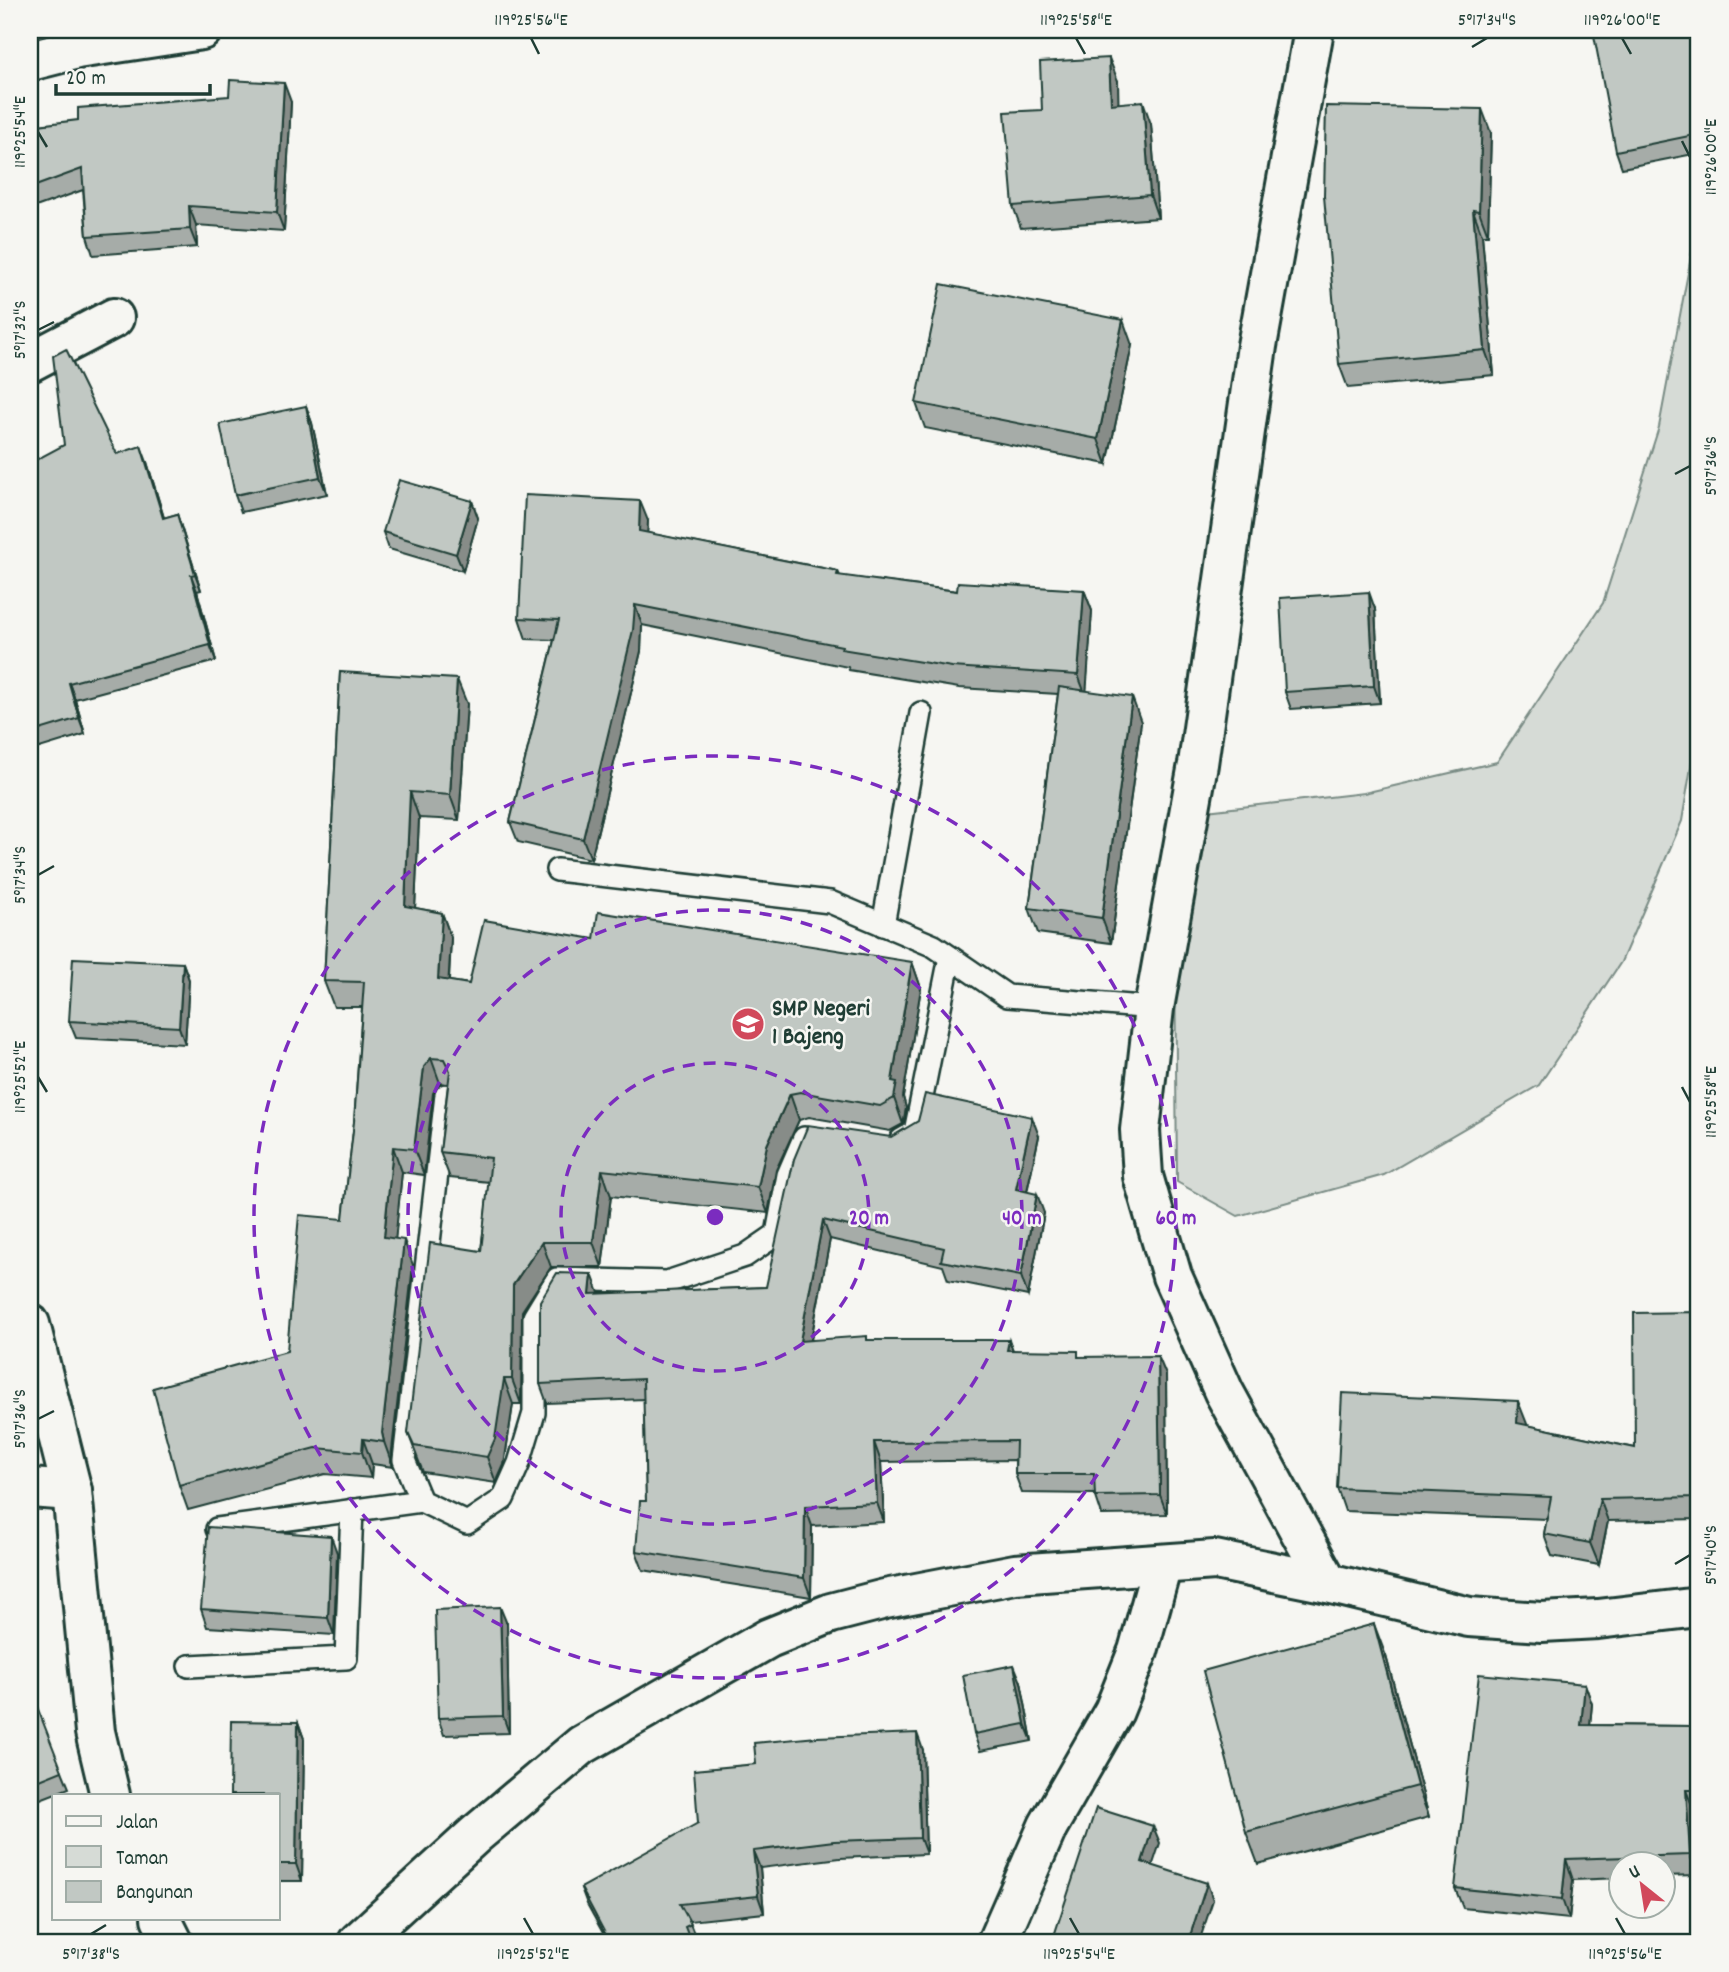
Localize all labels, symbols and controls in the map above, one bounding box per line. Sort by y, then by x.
text: 119°25'56"E [494,9,568,34]
text: 119°25'58"E [1040,9,1112,34]
text: 5°17'34"S [1458,9,1516,34]
text: 119°26'00"E [1584,9,1660,34]
scale bar [56,52,210,96]
text: 20 m [66,65,106,95]
text: 119°25'54"E [9,96,34,168]
text: 119°26'00"E [1700,119,1725,195]
text: 5°17'32"S [9,301,34,359]
text: 5°17'36"S [1700,436,1725,496]
text: 5°17'34"S [9,846,34,904]
place label: SMP Negeri 1 Bajeng [772,993,870,1055]
school or university icon: SMP Negeri 1 Bajeng [729,1005,767,1043]
text: 119°25'52"E [9,1041,34,1113]
text: 119°25'58"E [1700,1066,1725,1138]
centre of rings [703,1205,727,1229]
text: 20 m [849,1205,889,1235]
text: 40 m [1002,1205,1042,1235]
text: 60 m [1156,1205,1196,1235]
text: 5°17'36"S [9,1389,34,1449]
text: 5°17'40"S [1700,1525,1725,1585]
legend [52,1794,280,1920]
text: Jalan [116,1809,158,1839]
text: Taman [116,1845,168,1875]
north arrow [1606,1850,1676,1920]
text: U [1625,1859,1646,1887]
text: Bangunan [116,1879,193,1909]
text: 5°17'38"S [62,1943,120,1968]
text: 119°25'52"E [497,1943,569,1968]
text: 119°25'54"E [1043,1943,1115,1968]
text: 119°25'56"E [1588,1943,1662,1968]

